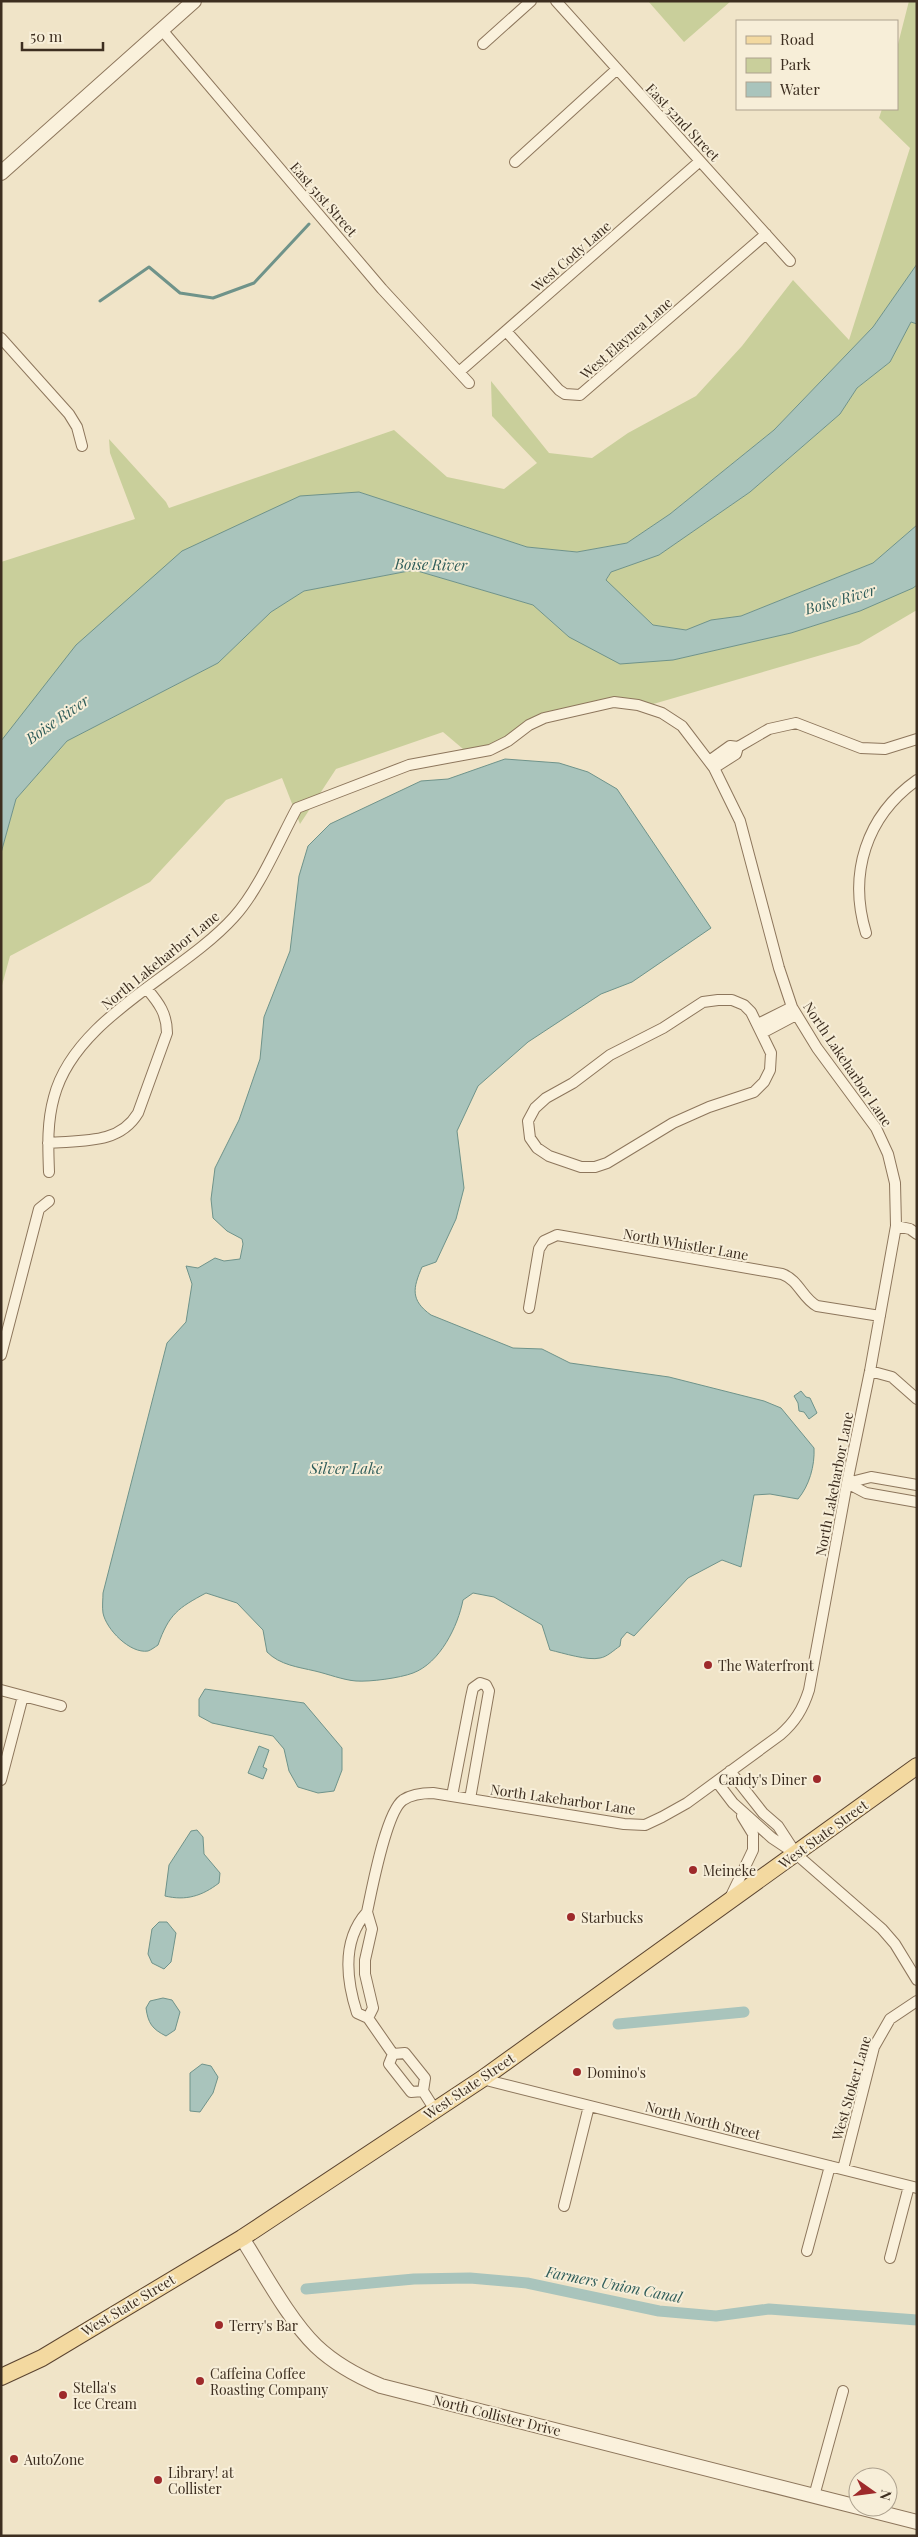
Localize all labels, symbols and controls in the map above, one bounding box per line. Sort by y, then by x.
scale bar [22,20,104,52]
legend [736,20,898,110]
text: 50 m [30,26,63,46]
text: Road [780,29,814,49]
text: Park [780,54,812,74]
street label: East 52nd Street [642,79,725,166]
text: Water [779,79,820,99]
street label: East 51st Street [286,158,362,241]
street label: West Cody Lane [526,216,615,296]
street label: West Elaynea Lane [575,293,676,384]
water label: Boise River [394,553,468,575]
water label: Boise River [801,579,878,619]
water label: Boise River [21,690,93,749]
street label: North Lakeharbor Lane [97,906,223,1014]
street label: North Lakeharbor Lane [799,998,897,1130]
street label: North Whistler Lane [622,1224,750,1264]
street label: North Lakeharbor Lane [811,1410,857,1558]
water label: Silver Lake [309,1458,383,1478]
place label: The Waterfront [718,1656,815,1675]
marker: The Waterfront [702,1659,714,1671]
place label: Candy's Diner [719,1770,808,1789]
marker: Candy's Diner [811,1773,823,1785]
street label: North Lakeharbor Lane [489,1779,637,1819]
street label: West State Street [774,1795,872,1873]
place label: Meineke [703,1861,756,1880]
marker: Meineke [687,1864,699,1876]
place label: Starbucks [581,1908,643,1927]
marker: Starbucks [565,1911,577,1923]
street label: West Stoker Lane [827,2034,875,2143]
street label: West State Street [419,2048,519,2124]
place label: Domino's [587,2063,646,2082]
marker: Domino's [571,2066,583,2078]
street label: North North Street [643,2097,764,2144]
water label: Farmers Union Canal [543,2261,685,2307]
street label: West State Street [77,2269,179,2341]
place label: Terry's Bar [229,2316,299,2335]
marker: Terry's Bar [213,2319,225,2331]
place label: Caffeina Coffee Roasting Company [210,2364,328,2399]
marker: Caffeina Coffee Roasting Company [194,2375,206,2387]
place label: Stella's Ice Cream [73,2378,138,2413]
marker: Stella's Ice Cream [57,2389,69,2401]
street label: North Collister Drive [431,2390,563,2440]
place label: AutoZone [23,2450,84,2469]
marker: AutoZone [8,2453,20,2465]
place label: Library! at Collister [168,2463,235,2498]
north arrow [848,2467,898,2517]
marker: Library! at Collister [152,2474,164,2486]
text: N [876,2488,897,2502]

